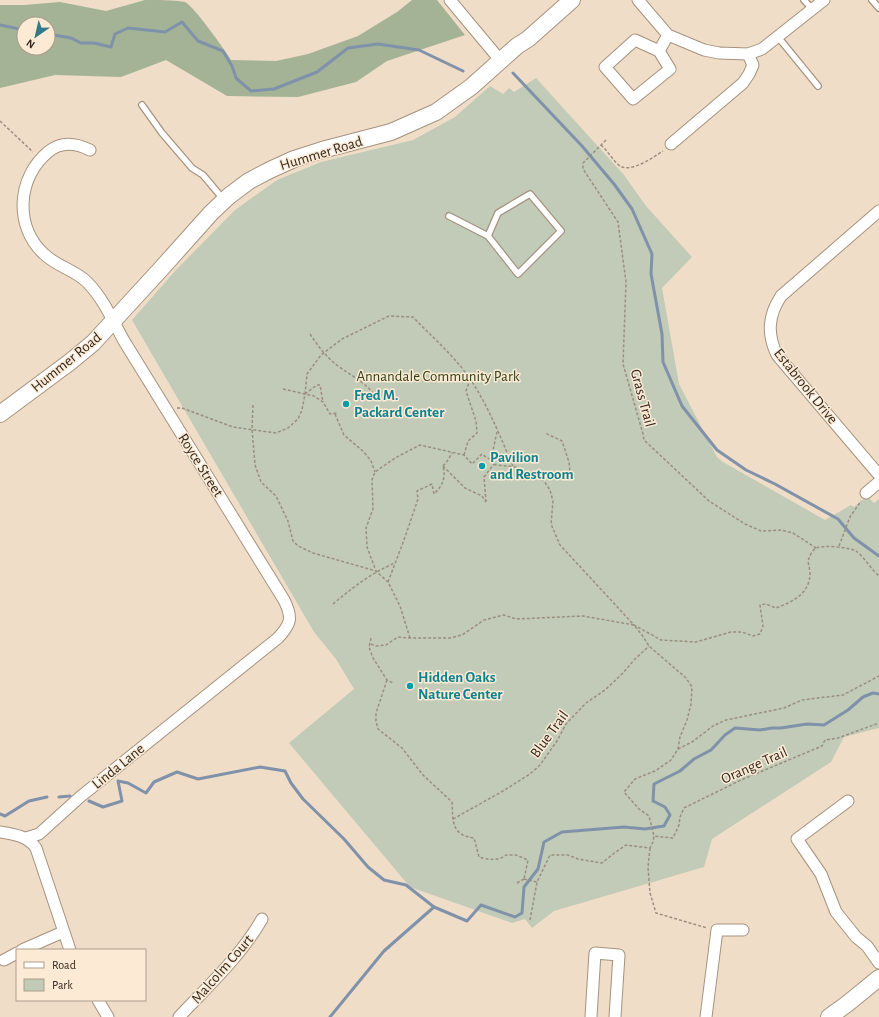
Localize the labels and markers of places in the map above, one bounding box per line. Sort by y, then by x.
place label: Fred M. Packard Center [354,388,445,420]
marker: Fred M. Packard Center [341,399,351,409]
place label: Pavilion and Restroom [490,450,574,482]
marker: Pavilion and Restroom [477,461,487,471]
place label: Hidden Oaks Nature Center [418,670,503,702]
marker: Hidden Oaks Nature Center [405,681,415,691]

